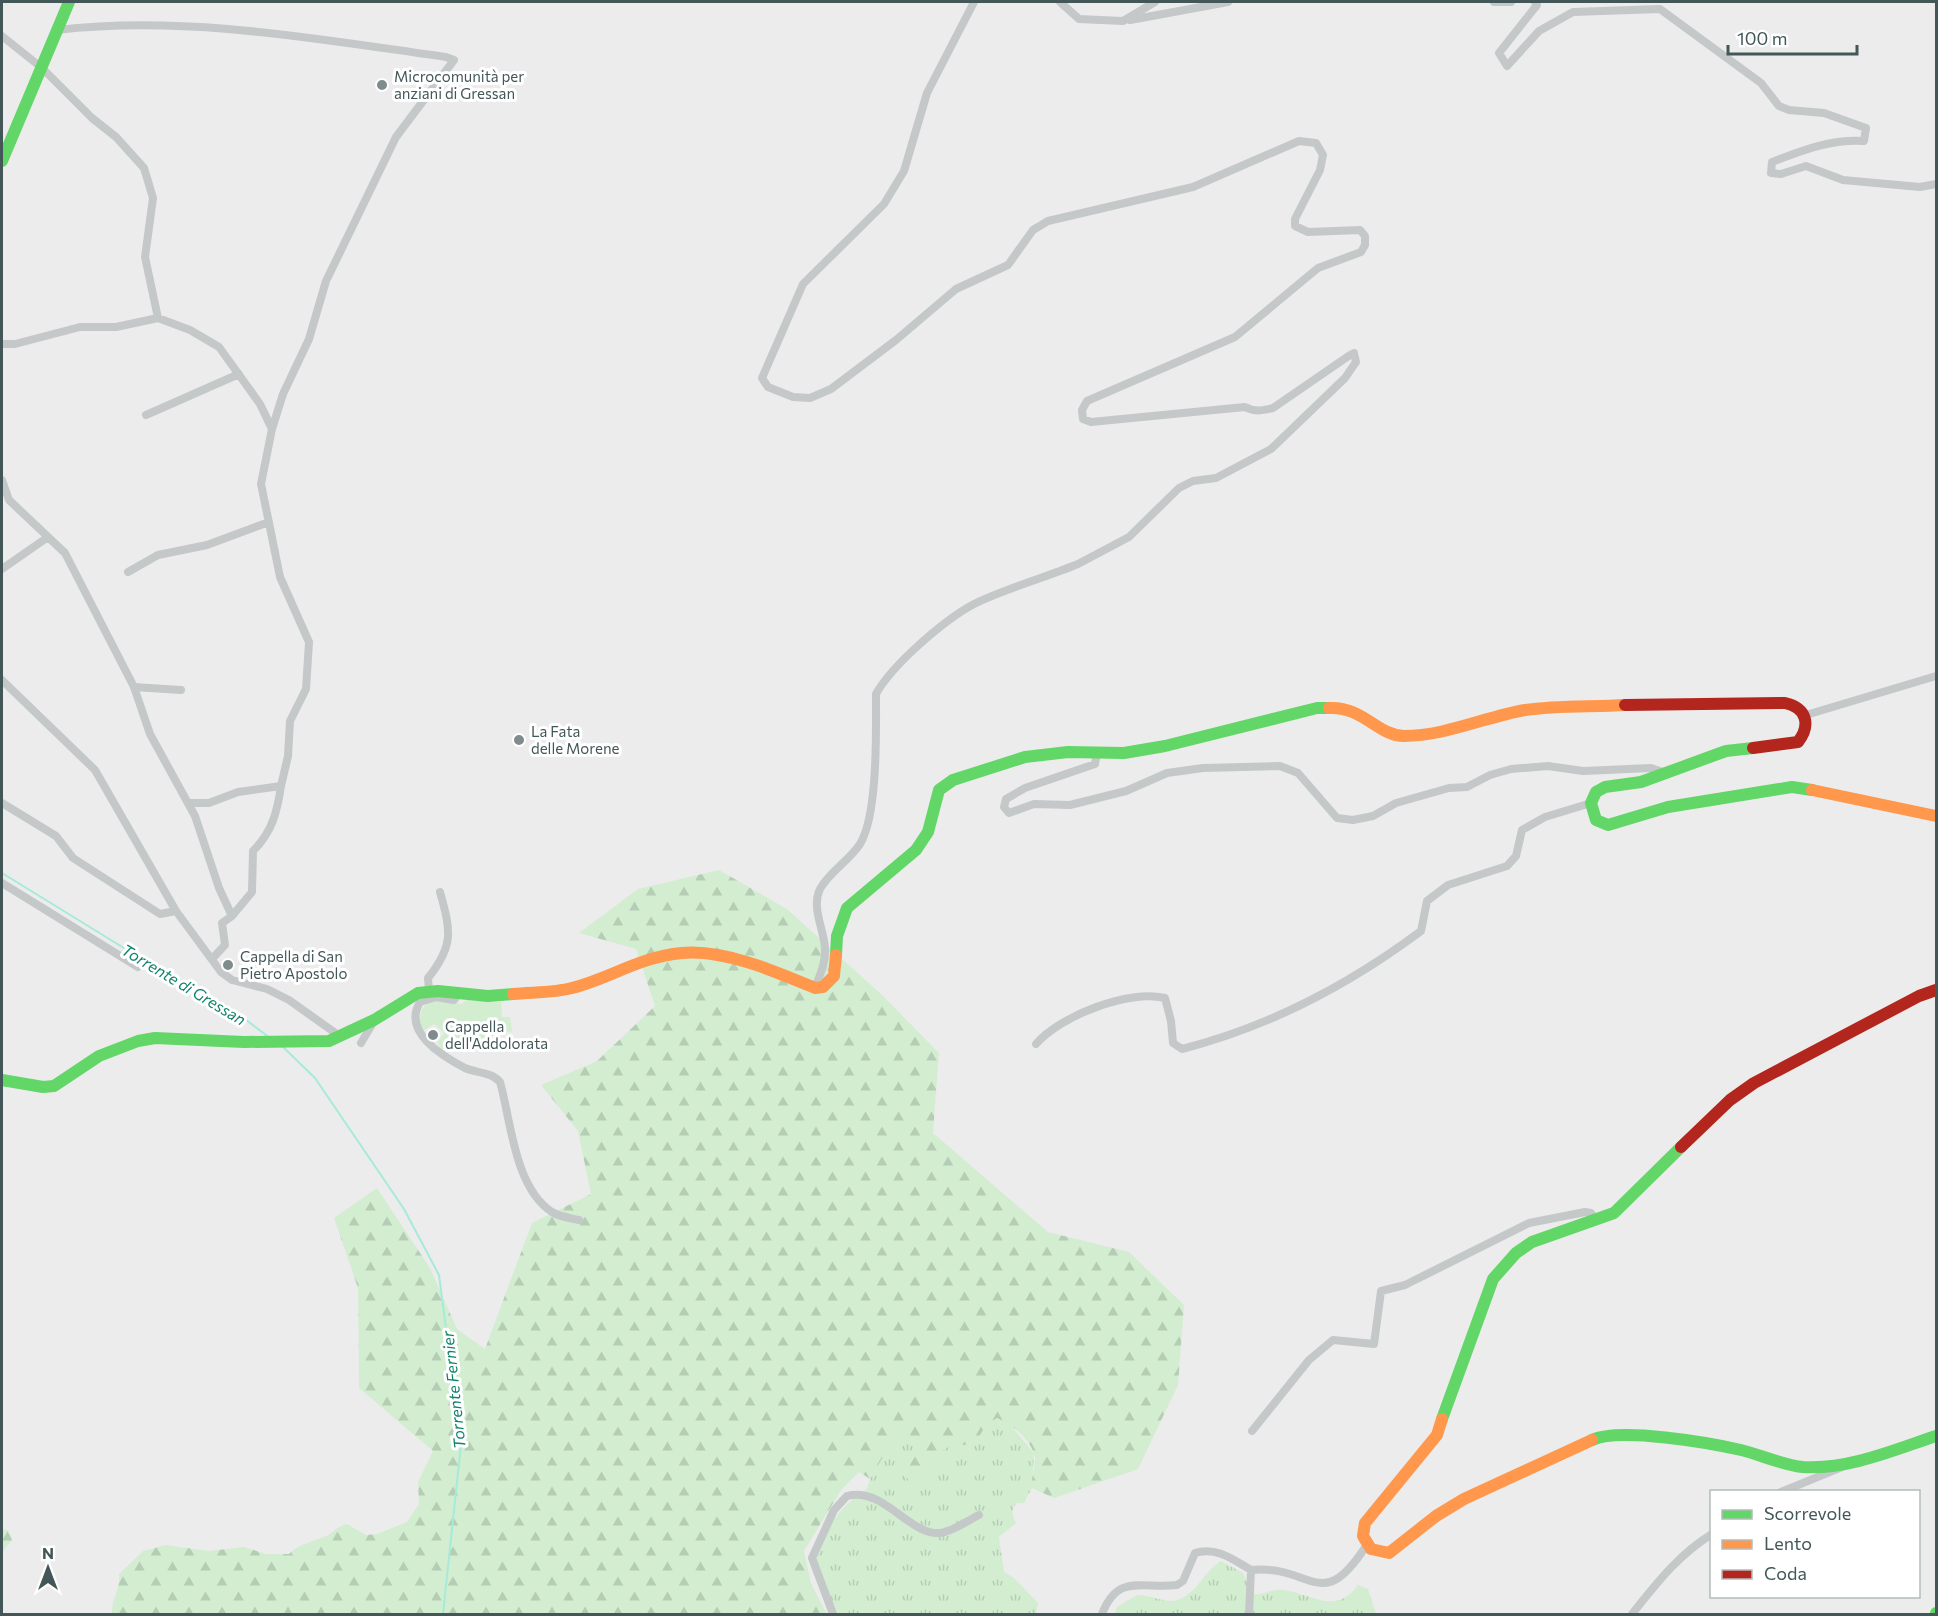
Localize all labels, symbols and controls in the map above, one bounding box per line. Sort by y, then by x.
scale bar [1728,18,1857,56]
text: 100 m [1737,27,1787,49]
place label: Microcomunità per anziani di Gressan [394,67,524,102]
marker: Microcomunità per anziani di Gressan [375,78,389,92]
place label: La Fata delle Morene [531,722,620,757]
marker: La Fata delle Morene [512,733,526,747]
water label: Torrente di Gressan [118,939,250,1029]
place label: Cappella di San Pietro Apostolo [240,947,347,982]
marker: Cappella di San Pietro Apostolo [221,958,235,972]
place label: Cappella dell'Addolorata [445,1017,548,1052]
marker: Cappella dell'Addolorata [426,1028,440,1042]
water label: Torrente Fernier [437,1330,469,1450]
legend [1710,1490,1920,1598]
text: Scorrevole [1764,1502,1851,1524]
text: Lento [1764,1532,1812,1554]
north arrow [18,1538,78,1598]
text: N [42,1543,54,1562]
text: Coda [1764,1562,1807,1584]

